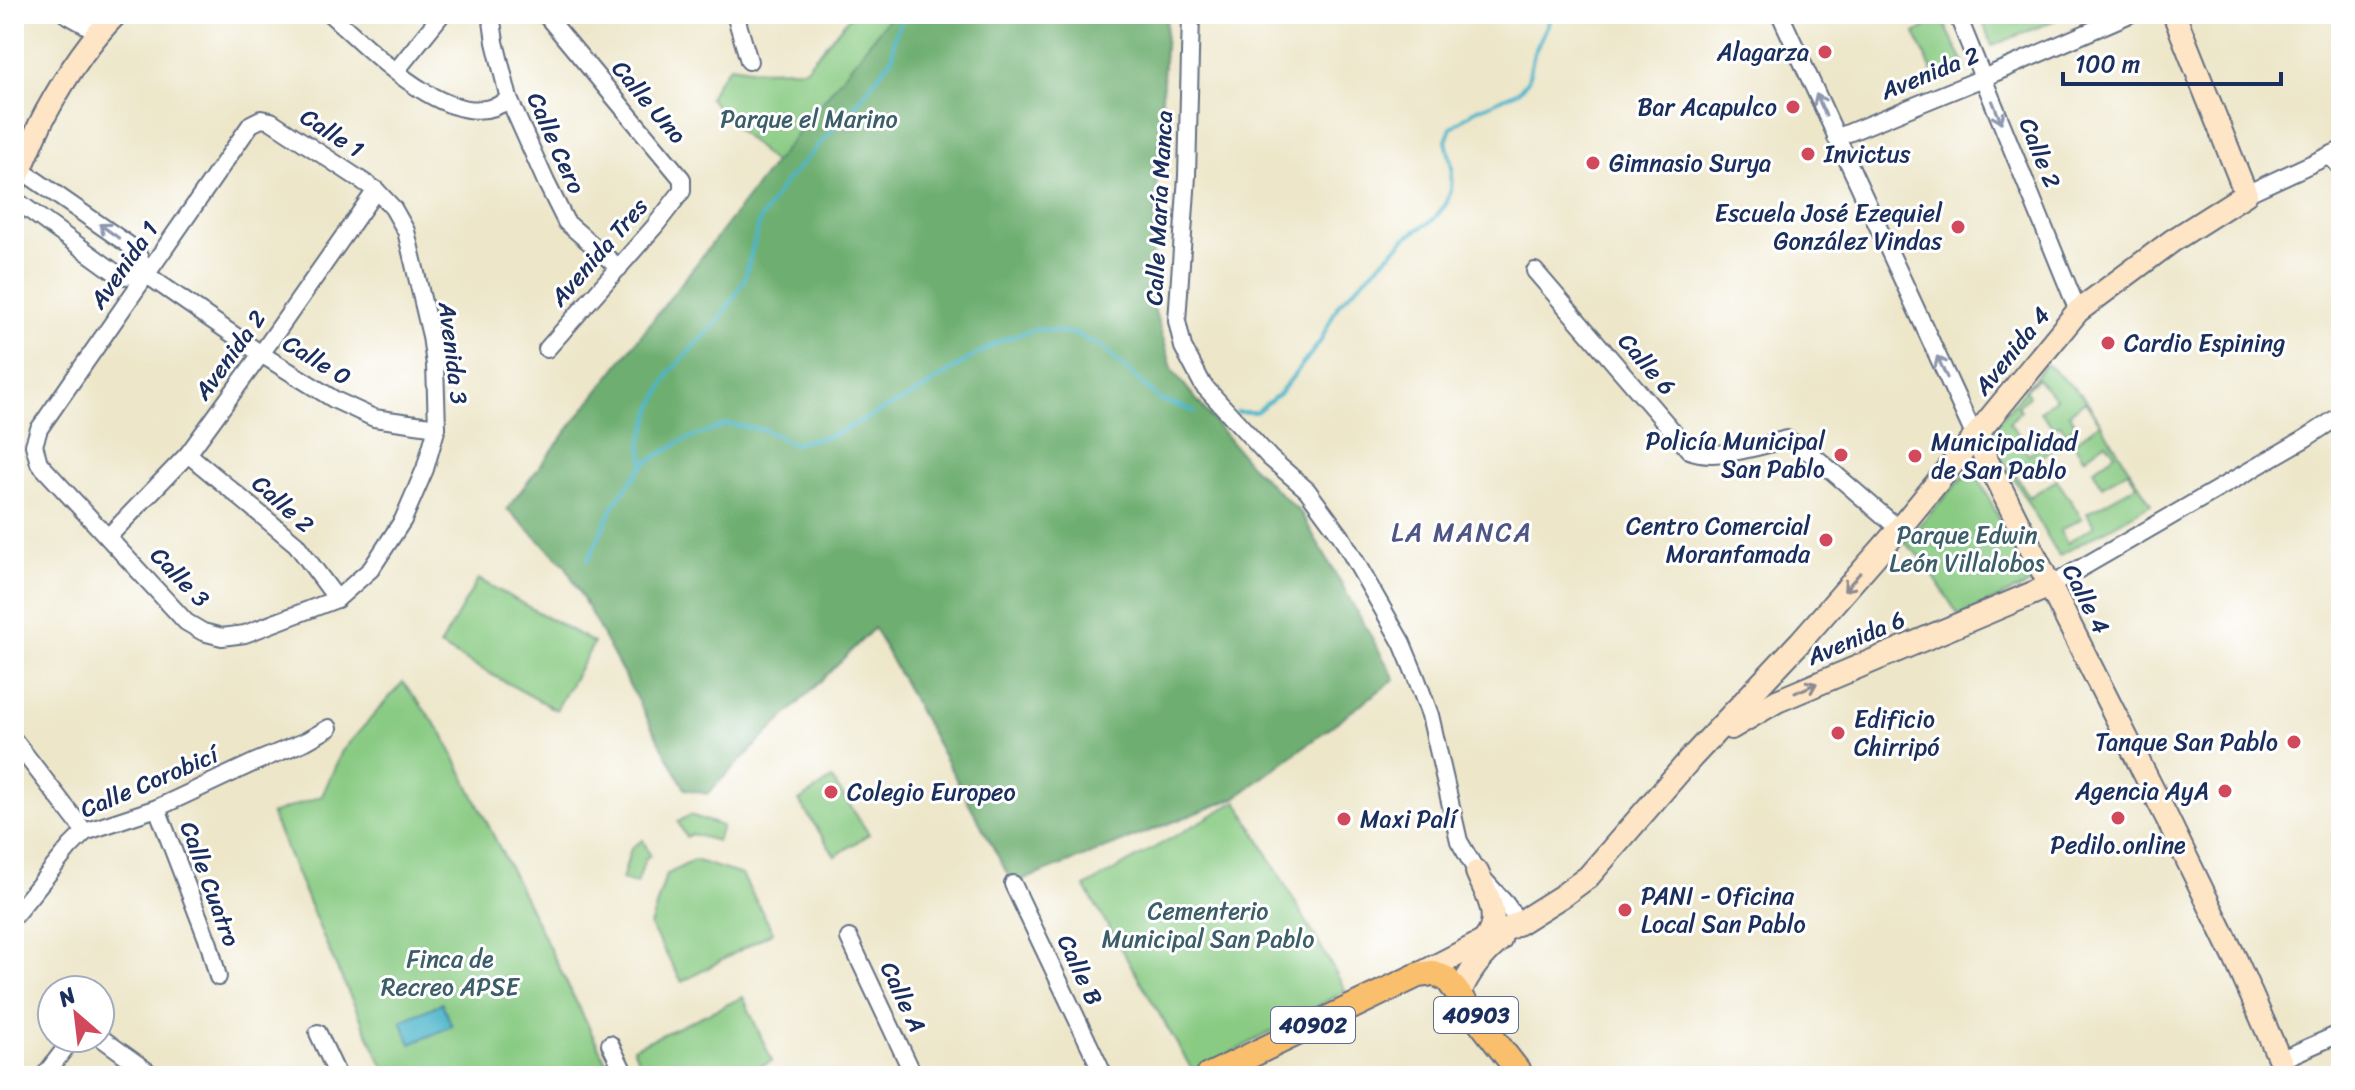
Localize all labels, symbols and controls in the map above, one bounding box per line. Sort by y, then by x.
place label: Alagarza [1716,31,1809,73]
street label: Avenida 2 [1873,34,1986,112]
scale bar [2063,36,2281,86]
marker: Alagarza [1816,43,1834,61]
text: 100 m [2075,43,2140,85]
street label: Calle Uno [601,50,697,154]
street label: Calle Cero [515,85,597,201]
place label: Bar Acapulco [1637,86,1777,128]
one-way arrow [1813,93,1828,118]
street label: Calle 1 [291,96,373,170]
park label: Parque el Marino [720,98,898,140]
marker: Bar Acapulco [1784,98,1802,116]
one-way arrow [1991,99,2005,124]
street label: Calle María Manca [1133,110,1185,306]
street label: Calle 2 [2007,111,2073,195]
place label: Invictus [1823,133,1911,175]
place label: Gimnasio Surya [1609,142,1771,184]
marker: Invictus [1799,145,1817,163]
marker: Gimnasio Surya [1584,154,1602,172]
street label: Avenida Tres [538,188,659,317]
place label: Escuela José Ezequiel González Vindas [1715,192,1943,262]
street label: Avenida 1 [78,212,170,319]
marker: Escuela José Ezequiel González Vindas [1949,218,1967,236]
one-way arrow [98,223,120,239]
street label: Avenida 4 [1962,297,2061,406]
street label: Avenida 3 [426,298,480,407]
street label: Avenida 2 [182,301,278,410]
place label: Cardio Espining [2124,322,2285,364]
street label: Calle 0 [274,323,360,397]
street label: Calle 6 [1607,323,1687,405]
marker: Cardio Espining [2099,334,2117,352]
one-way arrow [1934,355,1949,379]
place label: Policía Municipal San Pablo [1646,420,1826,490]
place label: Municipalidad de San Pablo [1931,421,2078,491]
marker: Policía Municipal San Pablo [1832,446,1850,464]
marker: Municipalidad de San Pablo [1906,447,1924,465]
street label: Calle 2 [242,464,324,544]
place label: Centro Comercial Moranfamada [1626,505,1811,575]
district label: LA MANCA [1391,509,1533,555]
park label: Parque Edwin León Villalobos [1889,514,2045,584]
marker: Centro Comercial Moranfamada [1817,531,1835,549]
street label: Calle 3 [140,536,220,618]
street label: Calle 4 [2050,556,2122,642]
one-way arrow [1843,572,1861,592]
street label: Avenida 6 [1799,598,1912,678]
one-way arrow [1794,680,1818,695]
place label: Edificio Chirripó [1854,698,1940,768]
place label: Tanque San Pablo [2095,721,2278,763]
marker: Edificio Chirripó [1829,724,1847,742]
street label: Calle Corobicí [73,733,228,830]
marker: Tanque San Pablo [2285,733,2303,751]
place label: Agencia AyA [2074,770,2209,812]
place label: Colegio Europeo [847,771,1016,813]
marker: Agencia AyA [2216,782,2234,800]
marker: Colegio Europeo [822,783,840,801]
place label: Maxi Palí [1360,798,1460,840]
marker: Pedilo.online [2109,809,2127,827]
marker: Maxi Palí [1335,810,1353,828]
street label: Calle Cuatro [168,815,252,953]
place label: Pedilo.online [2050,824,2186,866]
place label: PANI - Oficina Local San Pablo [1641,875,1806,945]
park label: Cementerio Municipal San Pablo [1102,890,1314,960]
marker: PANI - Oficina Local San Pablo [1616,901,1634,919]
street label: Calle B [1045,927,1115,1013]
park label: Finca de Recreo APSE [381,938,521,1008]
street label: Calle A [868,954,938,1040]
north arrow [36,974,116,1054]
text: N [50,976,83,1018]
road number: 40903 [1434,997,1518,1033]
road number: 40902 [1271,1007,1355,1043]

